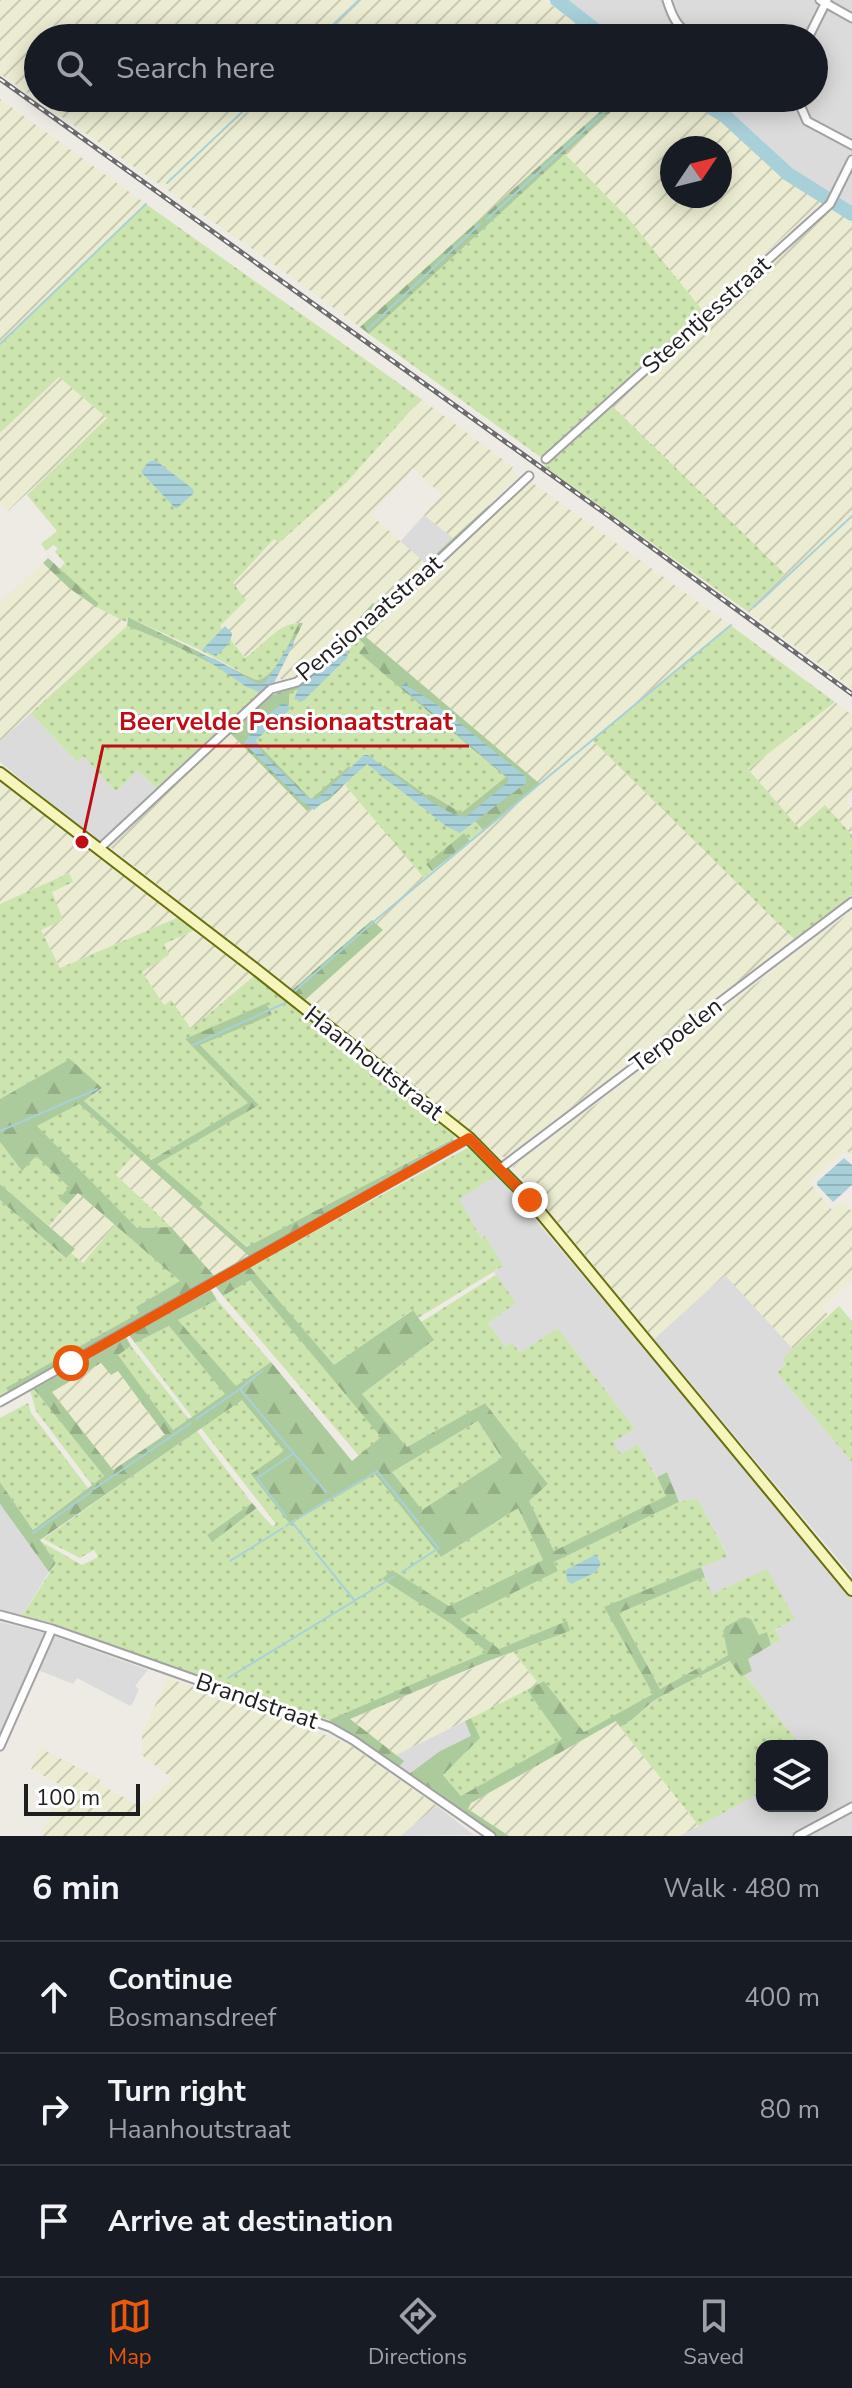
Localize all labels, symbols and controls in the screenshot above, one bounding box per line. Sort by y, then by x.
search box [24,24,828,112]
icon: search [52,46,96,90]
text: Search here [116,48,275,89]
north arrow [660,136,732,208]
street label: Steentjesstraat [635,248,778,381]
street label: Pensionaatstraat [289,547,449,688]
callout: Beervelde Pensionaatstraat [103,696,469,746]
text: Beervelde Pensionaatstraat [119,704,454,739]
street label: Terpoelen [623,990,729,1080]
street label: Haanhoutstraat [298,999,451,1128]
route end [512,1182,548,1218]
route start [53,1345,89,1381]
street label: Brandstraat [192,1665,323,1737]
map controls [756,1740,828,1812]
button: layers [756,1740,828,1812]
scale bar [24,1780,140,1816]
text: 100 m [36,1783,100,1813]
text: 6 min [32,1865,120,1911]
text: Walk · 480 m [663,1871,820,1906]
text: Continue [108,1959,233,2000]
icon: ahead [32,1975,76,2019]
text: 400 m [744,1980,820,2015]
text: Bosmansdreef [108,2000,276,2035]
text: Turn right [108,2071,246,2112]
icon: right [32,2087,76,2131]
text: 80 m [760,2092,820,2127]
text: Haanhoutstraat [108,2112,290,2147]
icon: arrive [32,2199,76,2243]
text: Arrive at destination [108,2201,393,2242]
tab: Map [108,2294,152,2372]
tab: Directions [368,2294,467,2372]
tab: Saved [683,2294,744,2372]

